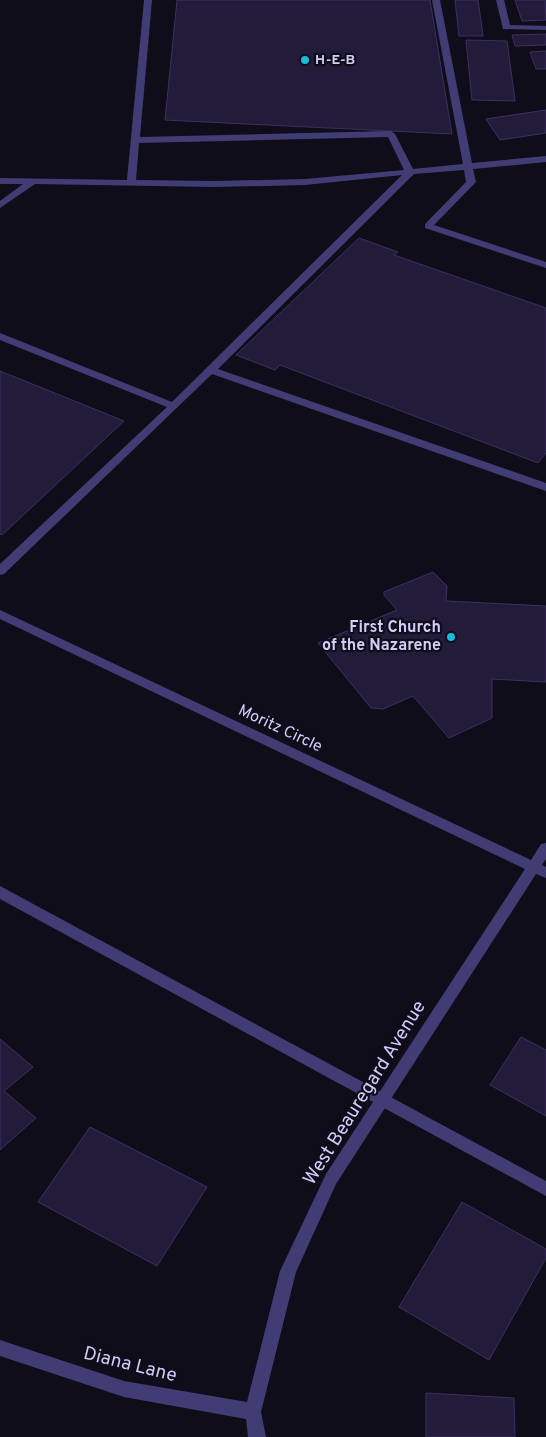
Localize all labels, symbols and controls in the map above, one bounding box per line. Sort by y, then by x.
place label: H-E-B [315,52,355,69]
marker: H-E-B [299,54,311,66]
place label: First Church of the Nazarene [322,618,441,656]
marker: First Church of the Nazarene [445,631,457,643]
street label: Moritz Circle [235,701,325,757]
street label: West Beauregard Avenue [298,996,432,1190]
street label: Diana Lane [81,1342,179,1388]

